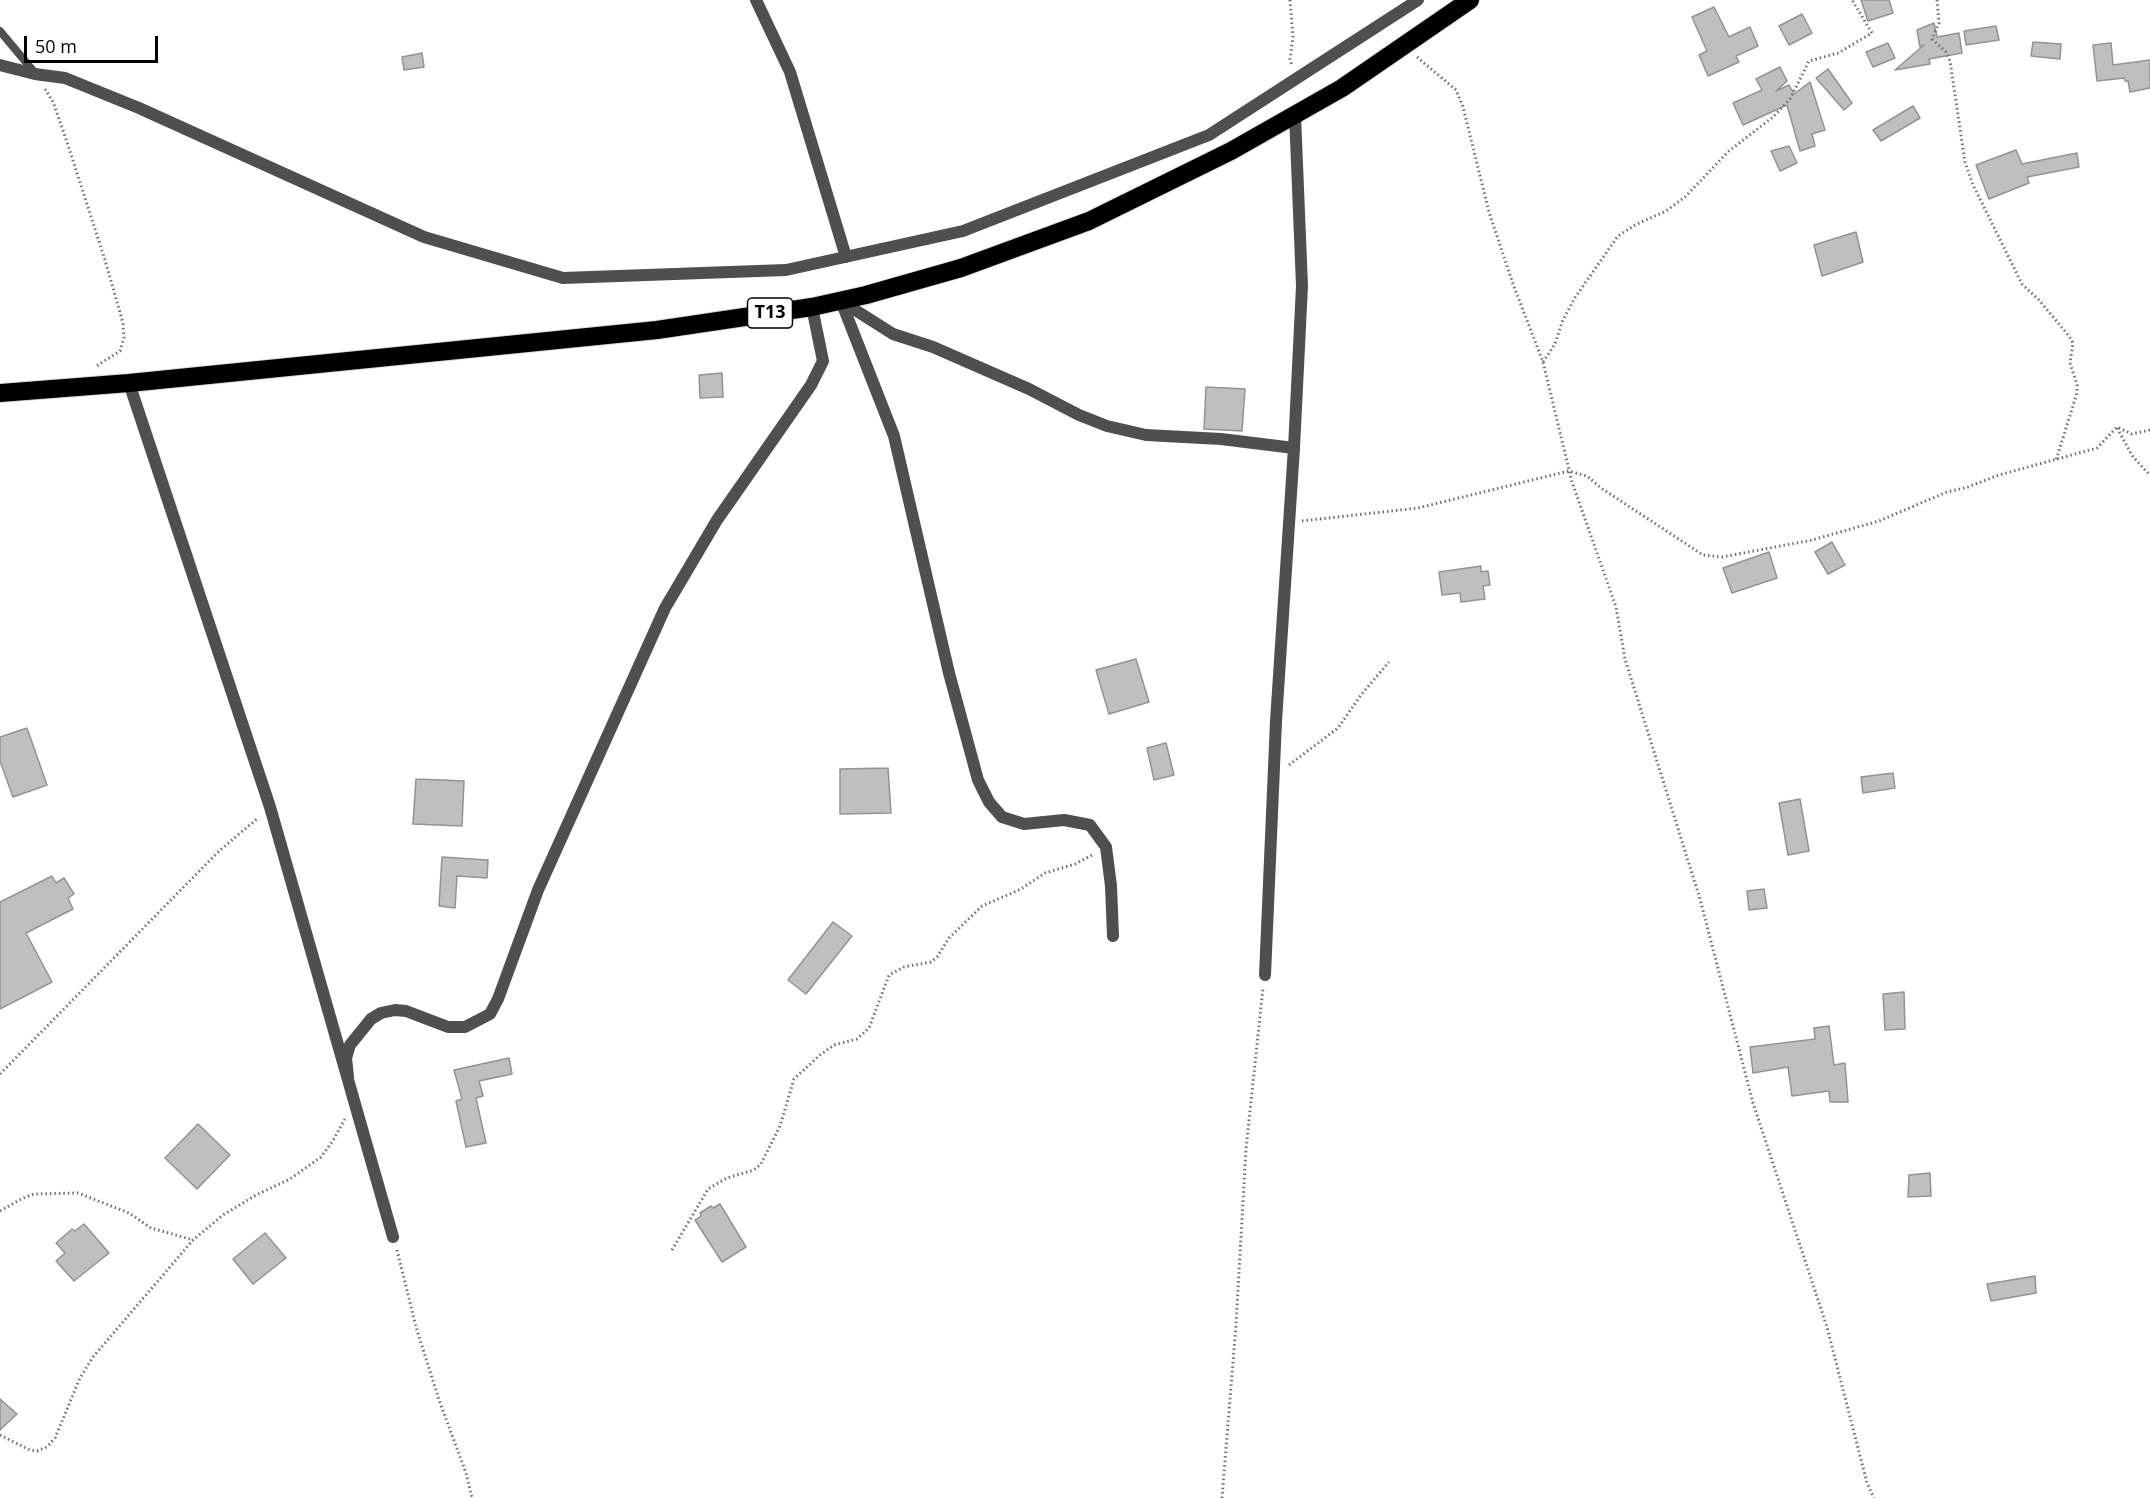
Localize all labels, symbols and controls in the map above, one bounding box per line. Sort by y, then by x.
scale bar [27,24,160,62]
text: 50 m [35,34,77,58]
road number: T13 [748,298,792,328]

